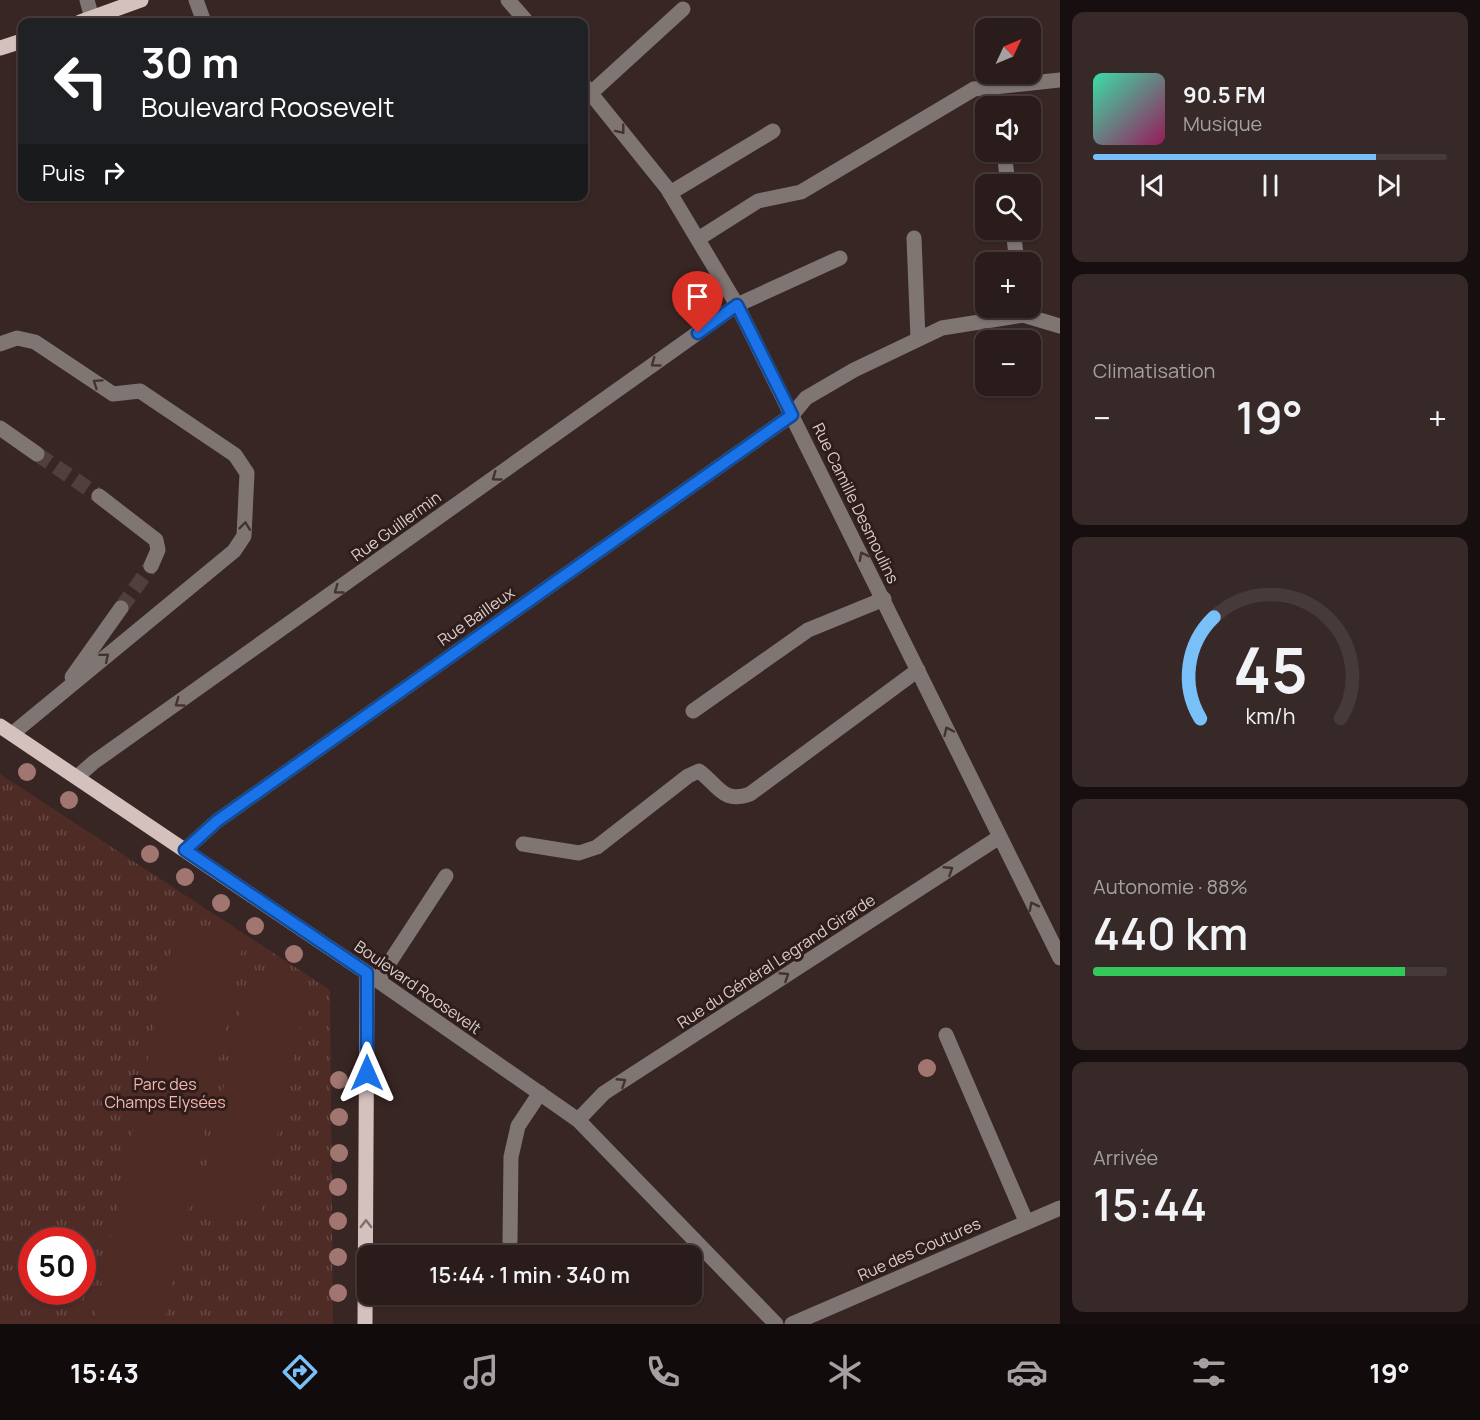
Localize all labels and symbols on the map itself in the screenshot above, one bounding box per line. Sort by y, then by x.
north arrow [975,18,1041,84]
one-way arrow [614,123,625,134]
pin [672,271,723,333]
one-way arrow [651,356,662,367]
one-way arrow [92,379,103,390]
street label: Rue Camille Desmoulins [807,419,905,587]
one-way arrow [492,469,503,480]
street label: Rue Guillermin [347,486,445,566]
one-way arrow [238,522,251,531]
one-way arrow [858,551,870,562]
street label: Rue Bailleux [433,581,519,651]
one-way arrow [333,583,344,594]
one-way arrow [98,654,109,665]
one-way arrow [175,696,186,707]
one-way arrow [943,727,955,738]
one-way arrow [942,866,953,877]
street label: Rue du Général Legrand Girarde [673,889,879,1033]
one-way arrow [1029,902,1041,913]
street label: Boulevard Roosevelt [350,935,486,1039]
one-way arrow [779,972,790,983]
position arrow [335,1041,399,1105]
park label: Parc des Champs Elysées [104,1073,226,1113]
one-way arrow [615,1078,626,1089]
street label: Rue des Coutures [854,1212,984,1286]
one-way arrow [360,1219,372,1228]
speed limit sign: 50 [18,1227,96,1305]

